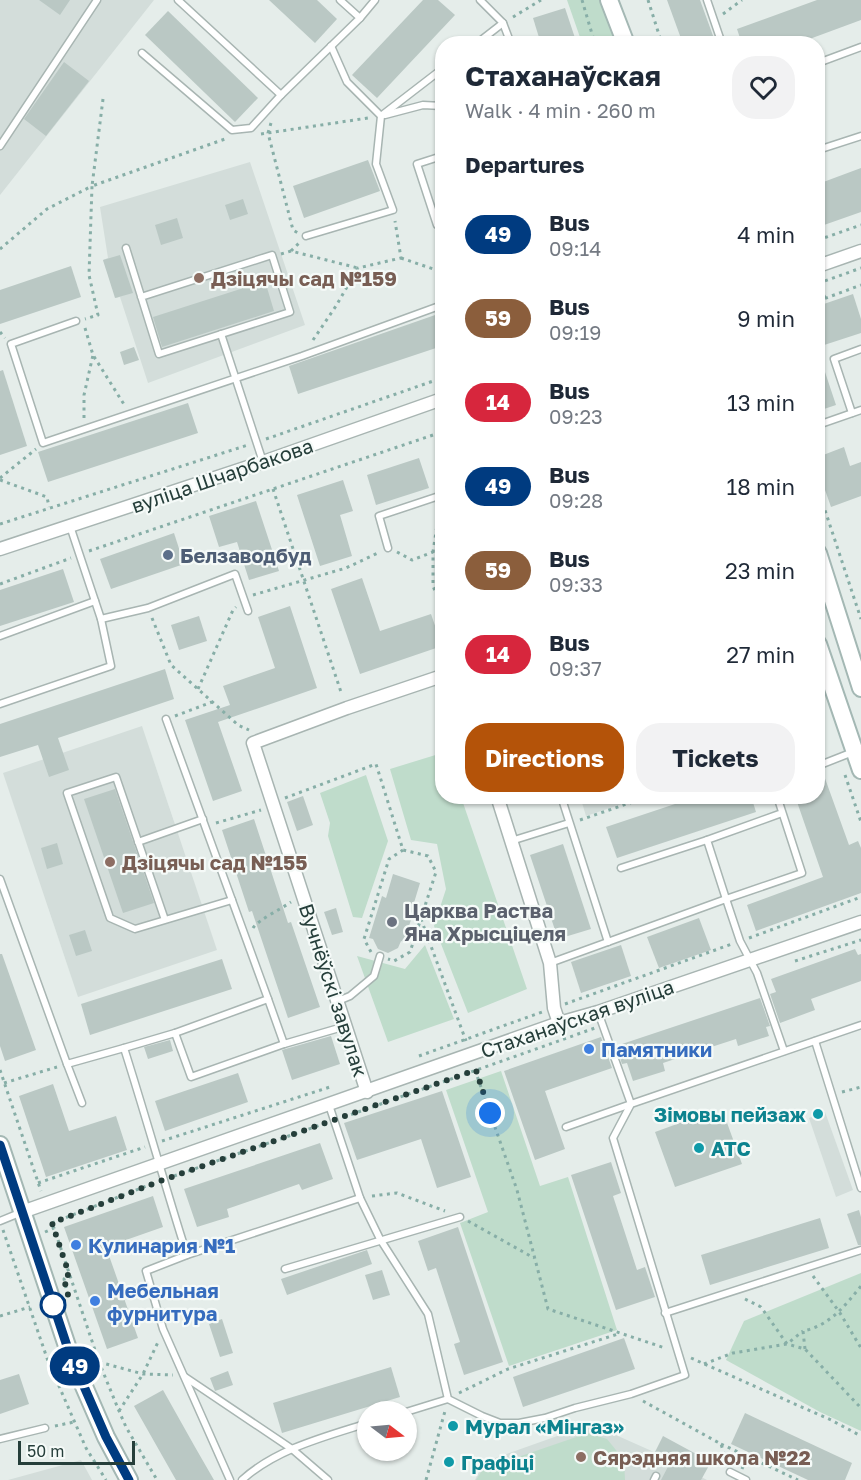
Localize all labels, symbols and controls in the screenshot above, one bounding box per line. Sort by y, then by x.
button: heart [732,56,795,119]
text: Стаханаўская [465,59,661,92]
text: Walk · 4 min · 260 m [465,98,656,122]
text: Departures [465,151,584,178]
text: Bus [549,209,590,236]
text: 49 [485,221,511,247]
text: 4 min [737,221,795,248]
text: 09:14 [549,236,601,260]
place label: Дзіцячы сад №159 [211,266,397,290]
marker: Дзіцячы сад №159 [192,271,206,285]
text: Bus [549,293,590,320]
text: 59 [485,305,511,331]
text: 9 min [737,305,795,332]
text: 09:19 [549,320,601,344]
text: Bus [549,377,590,404]
text: 14 [486,389,510,415]
text: 13 min [727,389,795,416]
text: 09:23 [549,404,603,428]
street label: вуліца Шчарбакова [128,433,316,517]
text: Bus [549,461,590,488]
text: 49 [485,473,511,499]
text: 18 min [727,473,795,500]
text: 09:28 [549,488,603,512]
place label: Белзаводбуд [180,543,312,567]
text: Bus [549,545,590,572]
marker: Белзаводбуд [161,548,175,562]
text: 59 [485,557,511,583]
text: 23 min [725,557,795,584]
text: 09:33 [549,572,603,596]
text: Bus [549,629,590,656]
text: 14 [486,641,510,667]
text: 27 min [726,641,795,668]
text: 09:37 [549,656,602,680]
button: Directions [465,723,624,792]
button: Tickets [636,723,795,792]
place label: Дзіцячы сад №155 [122,850,307,874]
marker: Дзіцячы сад №155 [103,855,117,869]
place label: Царква Раства Яна Хрысціцеля [404,898,566,945]
street label: Вучнёўскі завулак [295,900,373,1080]
marker: Царква Раства Яна Хрысціцеля [385,915,399,929]
street label: Стаханаўская вуліца [477,974,677,1062]
place label: Памятники [601,1037,712,1061]
marker: Памятники [582,1042,596,1056]
your location [475,1098,505,1128]
place label: Зімовы пейзаж [654,1102,807,1126]
marker: Зімовы пейзаж [811,1107,825,1121]
place label: АТС [711,1136,751,1160]
marker: АТС [692,1141,706,1155]
place label: Кулинария №1 [88,1233,235,1257]
marker: Кулинария №1 [69,1238,83,1252]
place label: Мебельная фурнитура [107,1278,219,1325]
unlabelled marker [40,1292,66,1318]
marker: Мебельная фурнитура [88,1294,102,1308]
line badge: 49 [48,1346,102,1386]
text: 49 [62,1353,88,1379]
north arrow [357,1401,417,1461]
map controls [357,1401,417,1461]
place label: Мурал «Мінгаз» [465,1414,624,1438]
marker: Мурал «Мінгаз» [446,1419,460,1433]
scale bar [18,1438,135,1466]
text: 50 m [27,1441,64,1461]
place label: Сярэдняя школа №22 [593,1445,811,1469]
place label: Графіці [461,1450,534,1474]
marker: Сярэдняя школа №22 [574,1450,588,1464]
marker: Графіці [442,1455,456,1469]

